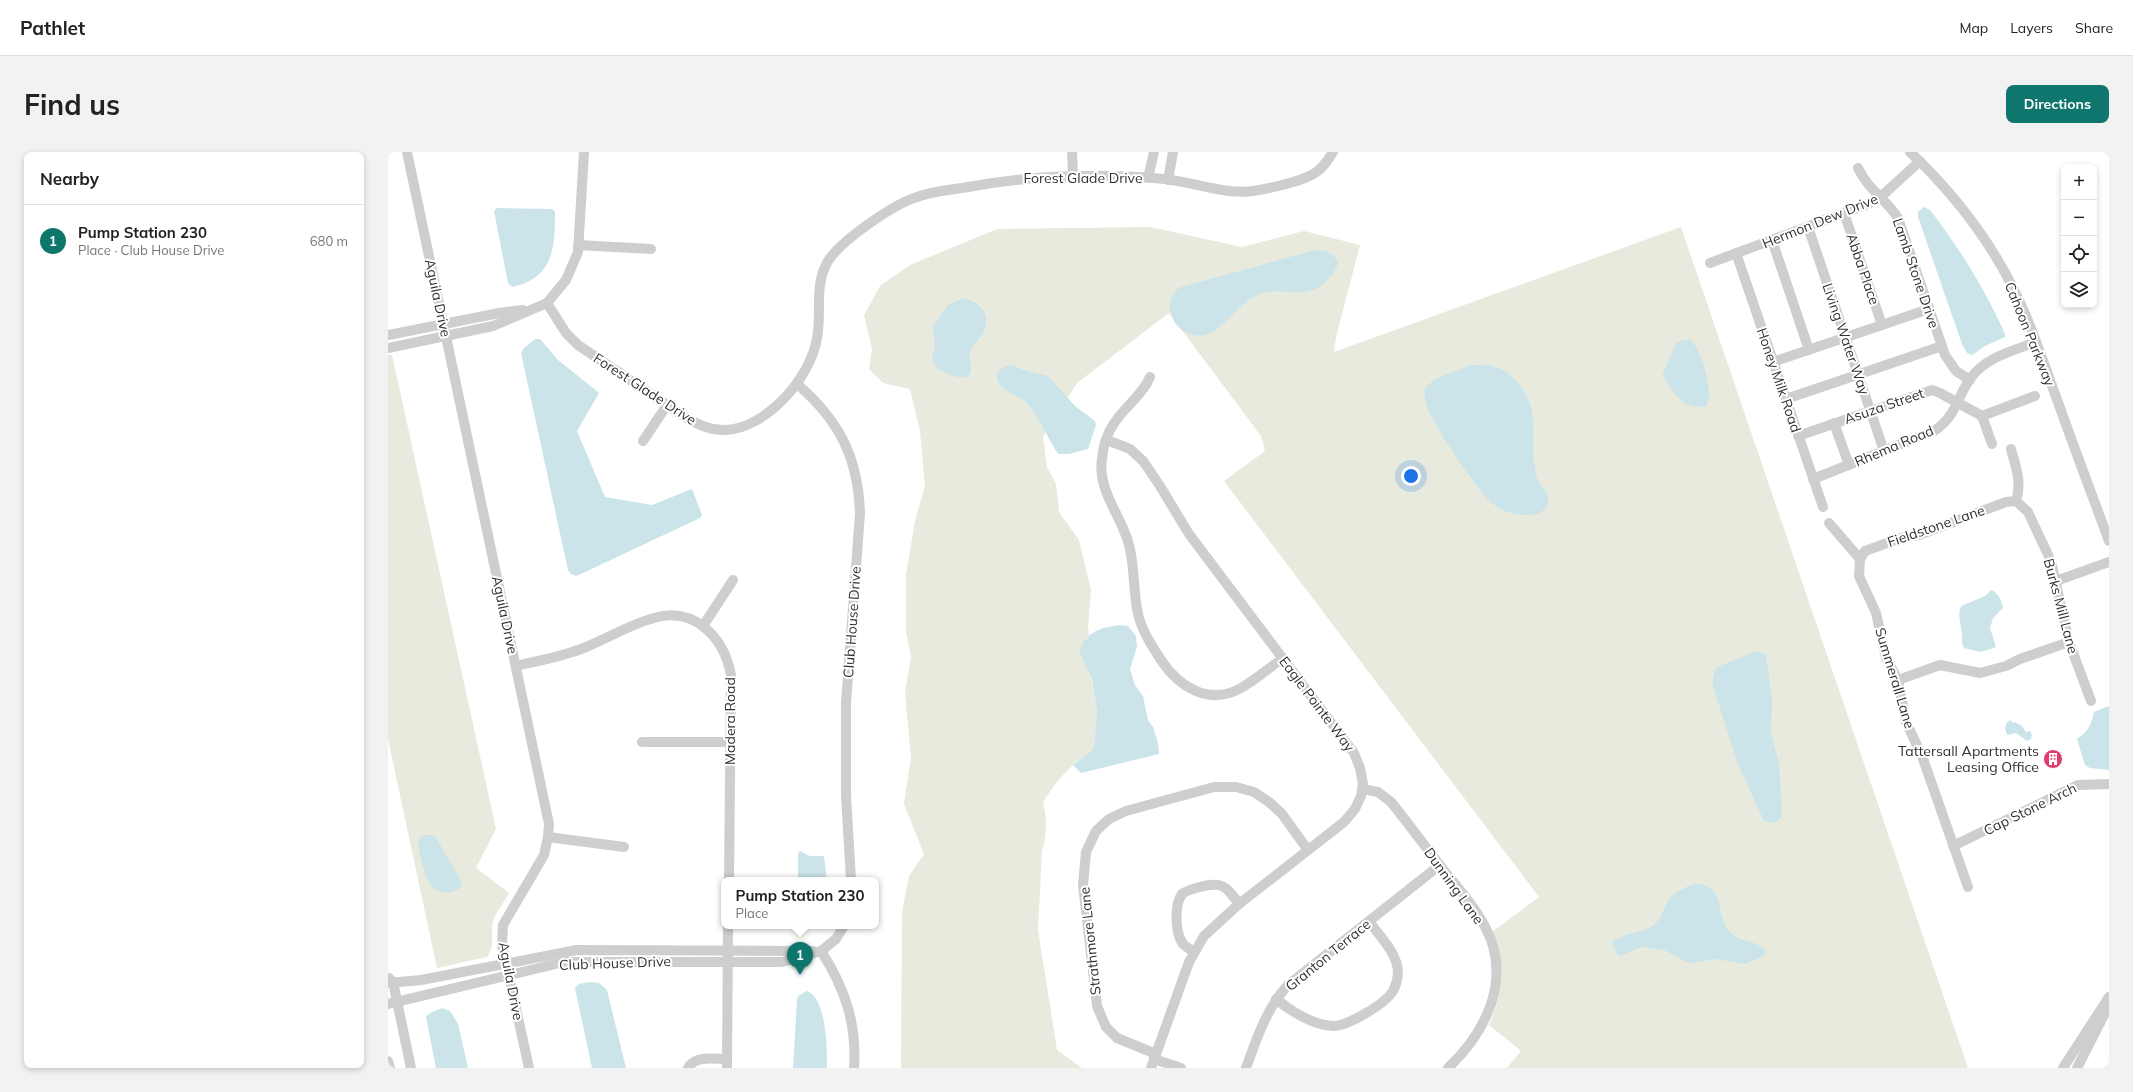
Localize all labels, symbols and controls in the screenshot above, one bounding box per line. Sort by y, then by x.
text: Pathlet [20,16,85,40]
text: Map [1959,19,1988,37]
text: Layers [2010,19,2053,37]
text: Share [2075,19,2113,37]
button: Directions [2006,85,2109,123]
text: Find us [24,87,120,122]
map controls [2061,164,2097,308]
button: + [2061,164,2097,200]
text: Nearby [40,168,99,189]
street label: Forest Glade Drive [1023,169,1143,187]
street label: Hermon Dew Drive [1760,190,1880,252]
button: − [2061,200,2097,236]
street label: Lamb Stone Drive [1889,216,1943,330]
text: Pump Station 230 [78,223,207,242]
street label: Abba Place [1842,231,1884,307]
text: 1 [49,233,57,249]
text: 680 m [310,233,348,249]
button: locate [2061,236,2097,272]
text: Place · Club House Drive [78,242,224,258]
street label: Aguila Drive [421,257,455,339]
button: layers [2061,272,2097,308]
street label: Cahoon Parkway [2001,279,2059,389]
street label: Living Water Way [1818,281,1874,398]
street label: Honey Milk Road [1753,325,1805,435]
street label: Forest Glade Drive [590,349,700,429]
street label: Asuza Street [1842,384,1926,428]
street label: Rhema Road [1852,421,1936,471]
your location [1401,466,1421,486]
street label: Fieldstone Lane [1885,501,1987,551]
street label: Burks Mill Lane [2040,556,2082,656]
street label: Club House Drive [839,566,865,678]
street label: Aguila Drive [488,574,522,656]
street label: Summerall Lane [1871,625,1919,731]
street label: Eagle Pointe Way [1275,653,1359,756]
street label: Madera Road [721,677,739,765]
place label: Tattersall Apartments Leasing Office [1898,742,2039,776]
building icon: Tattersall Apartments Leasing Office [2042,748,2064,770]
street label: Cap Stone Arch [1981,779,2079,839]
street label: Dunning Lane [1420,844,1488,928]
popup [721,877,879,929]
text: Pump Station 230 [736,886,864,905]
street label: Strathmore Lane [1075,886,1105,996]
text: Place [736,905,768,921]
street label: Granton Terrace [1282,915,1374,995]
street label: Aguila Drive [495,940,527,1022]
pin: 1 [787,942,813,975]
street label: Club House Drive [559,952,671,974]

